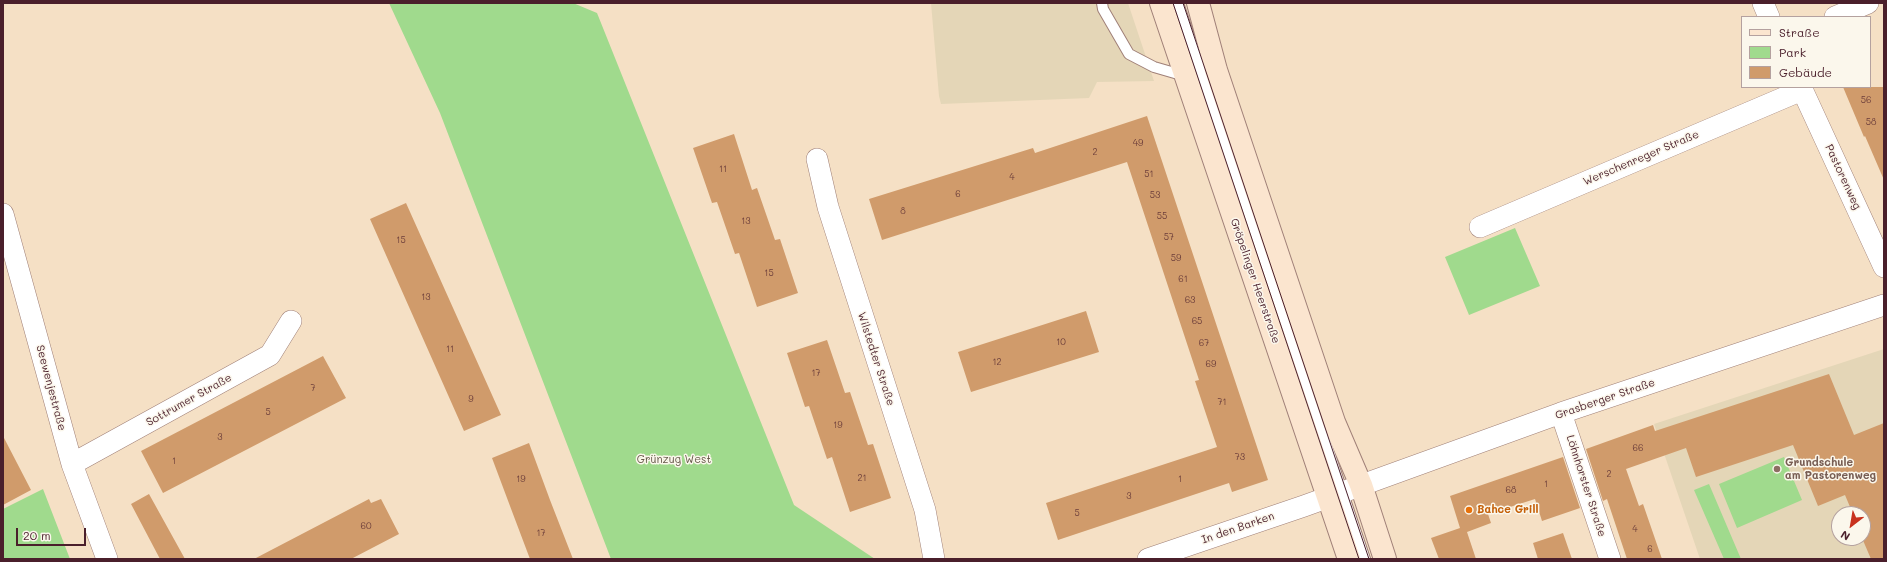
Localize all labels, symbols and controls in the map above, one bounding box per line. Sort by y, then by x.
legend [1741,16,1871,88]
text: Straße [1779,24,1820,40]
text: Park [1779,44,1806,60]
text: Gebäude [1779,64,1832,80]
house number: 56 [1861,95,1871,105]
house number: 58 [1866,117,1876,127]
street label: Werschenreger Straße [1581,128,1701,188]
house number: 49 [1133,138,1143,148]
street label: Pastorenweg [1822,142,1864,212]
house number: 2 [1092,147,1098,157]
house number: 11 [719,164,727,174]
house number: 51 [1144,169,1154,179]
house number: 4 [1009,172,1015,182]
house number: 6 [955,189,961,199]
house number: 53 [1150,190,1160,200]
house number: 8 [900,206,906,216]
house number: 55 [1157,211,1167,221]
house number: 13 [741,216,751,226]
street label: Gröpelinger Heerstraße [1227,217,1283,345]
house number: 57 [1164,232,1174,242]
house number: 15 [396,235,406,245]
house number: 59 [1171,253,1181,263]
house number: 15 [764,268,774,278]
house number: 61 [1178,274,1188,284]
house number: 13 [421,292,431,302]
house number: 63 [1185,295,1195,305]
street label: Wilstedter Straße [855,311,897,407]
house number: 65 [1192,316,1202,326]
house number: 10 [1056,337,1066,347]
house number: 67 [1199,338,1209,348]
street label: Seewenjestraße [33,344,69,432]
house number: 11 [446,344,454,354]
house number: 12 [992,357,1002,367]
house number: 69 [1206,359,1216,369]
house number: 17 [811,368,821,378]
street label: Sottrumer Straße [144,371,234,429]
street label: Grasberger Straße [1553,376,1657,422]
house number: 7 [310,383,316,393]
house number: 9 [468,394,474,404]
house number: 71 [1217,397,1227,407]
house number: 5 [265,407,271,417]
house number: 19 [833,420,843,430]
house number: 3 [217,432,223,442]
street label: Löhnhorster Straße [1563,434,1609,538]
house number: 66 [1633,443,1643,453]
house number: 73 [1235,452,1245,462]
park label: Grünzug West [637,453,711,467]
house number: 1 [172,456,176,466]
place label: Grundschule am Pastorenweg [1785,456,1876,482]
marker: Grundschule am Pastorenweg [1772,464,1782,474]
house number: 2 [1606,469,1612,479]
house number: 21 [857,473,867,483]
house number: 19 [516,474,526,484]
house number: 1 [1178,474,1182,484]
house number: 1 [1544,479,1548,489]
house number: 68 [1506,485,1516,495]
house number: 3 [1126,491,1132,501]
place label: Bahce Grill [1477,503,1539,517]
marker: Bahce Grill [1464,505,1474,515]
north arrow [1831,506,1871,546]
house number: 5 [1074,508,1080,518]
street label: In den Barken [1200,509,1276,547]
scale bar [18,520,88,546]
house number: 60 [361,521,371,531]
house number: 4 [1632,524,1638,534]
text: 20 m [23,527,51,543]
text: N [1838,527,1853,544]
house number: 17 [536,528,546,538]
house number: 6 [1647,544,1653,554]

